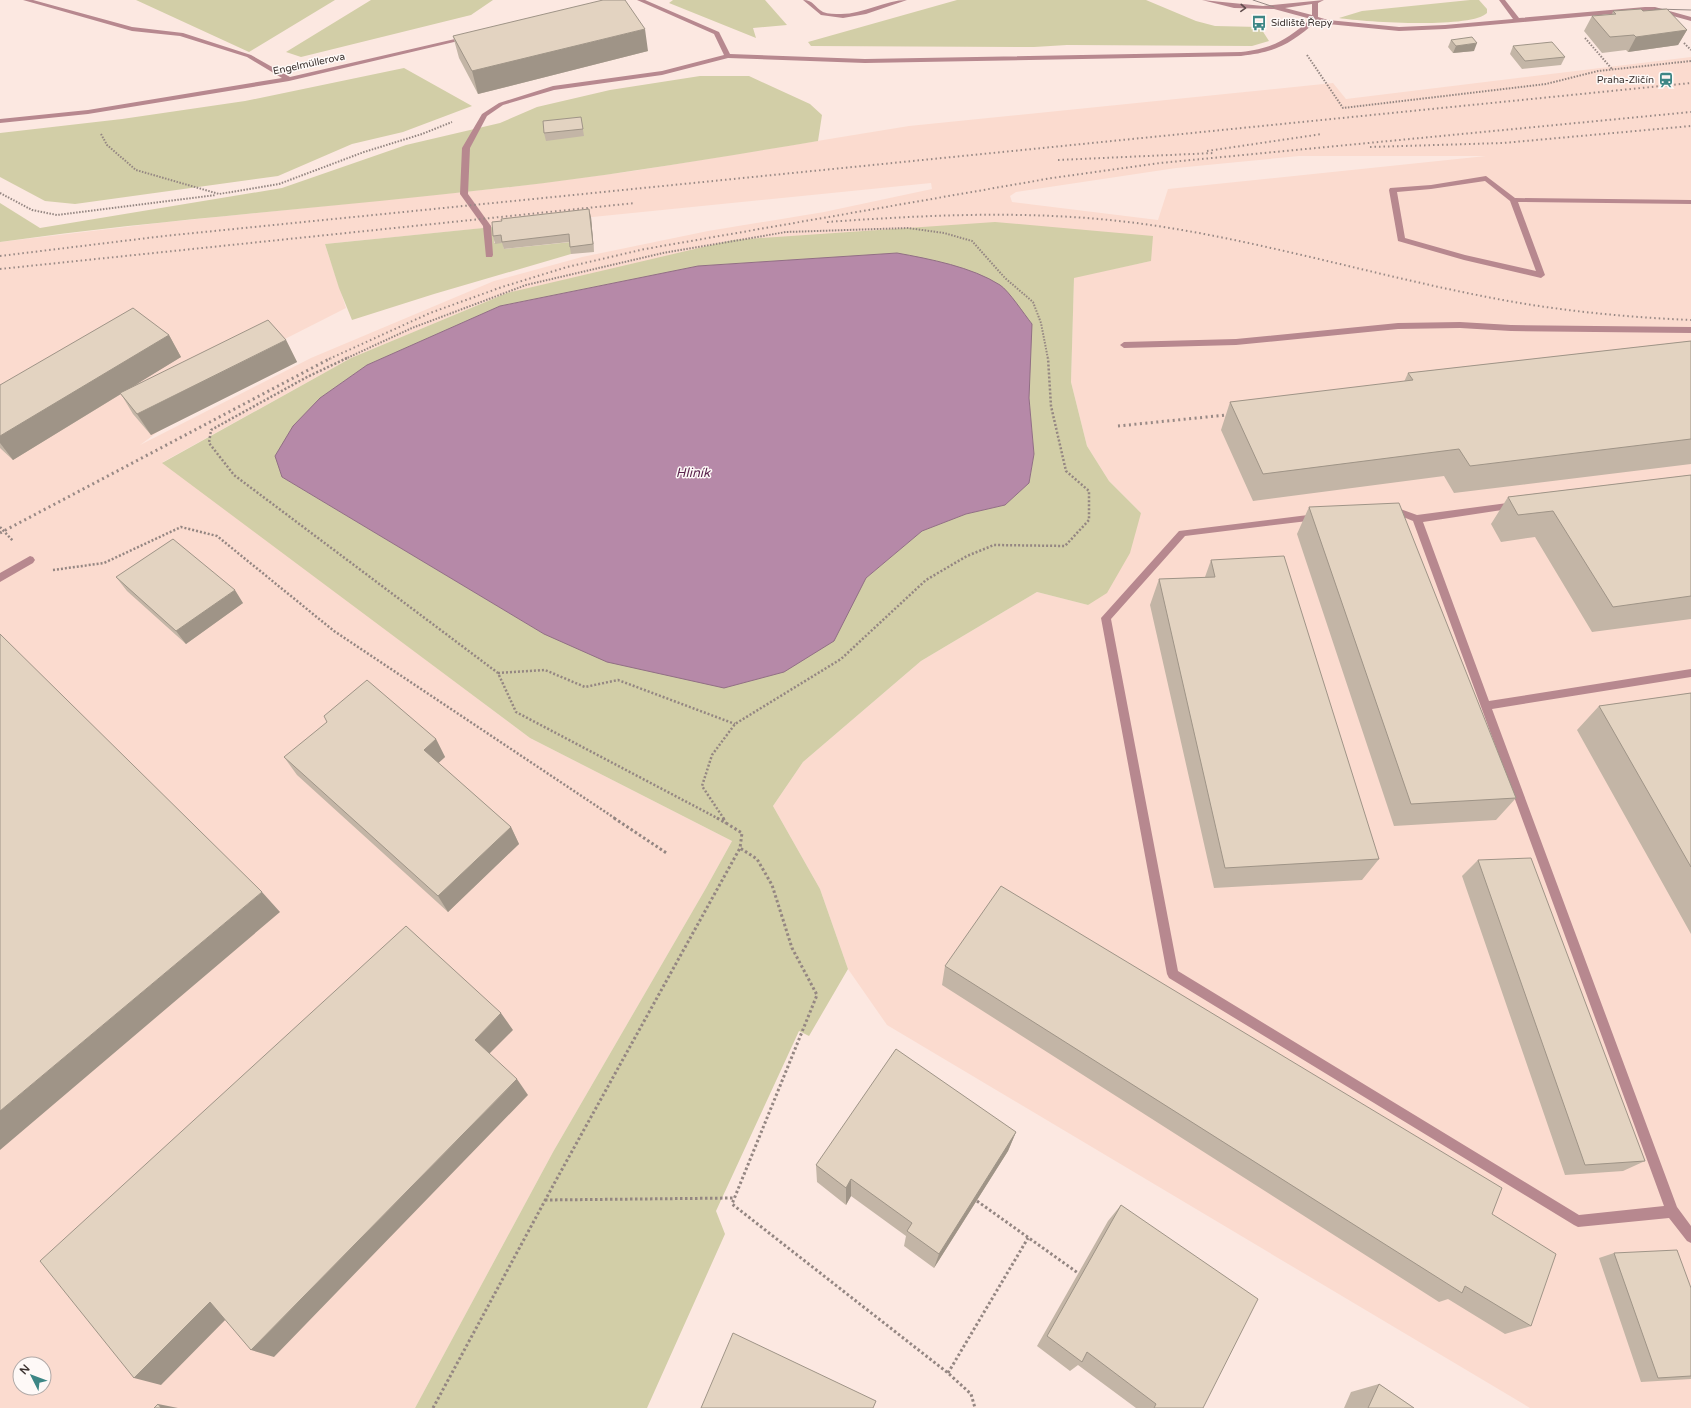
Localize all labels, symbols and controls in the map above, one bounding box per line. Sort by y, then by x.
one-way arrow [1240,3,1246,12]
bus stop icon: Sídliště Řepy [1250,14,1268,32]
place label: Sídliště Řepy [1271,17,1333,29]
street label: Engelmüllerova [272,51,346,77]
station icon: Praha-Zličín [1657,71,1675,89]
place label: Praha-Zličín [1597,74,1654,86]
water label: Hliník [676,465,711,481]
north arrow [12,1356,52,1396]
text: N [17,1362,33,1377]

